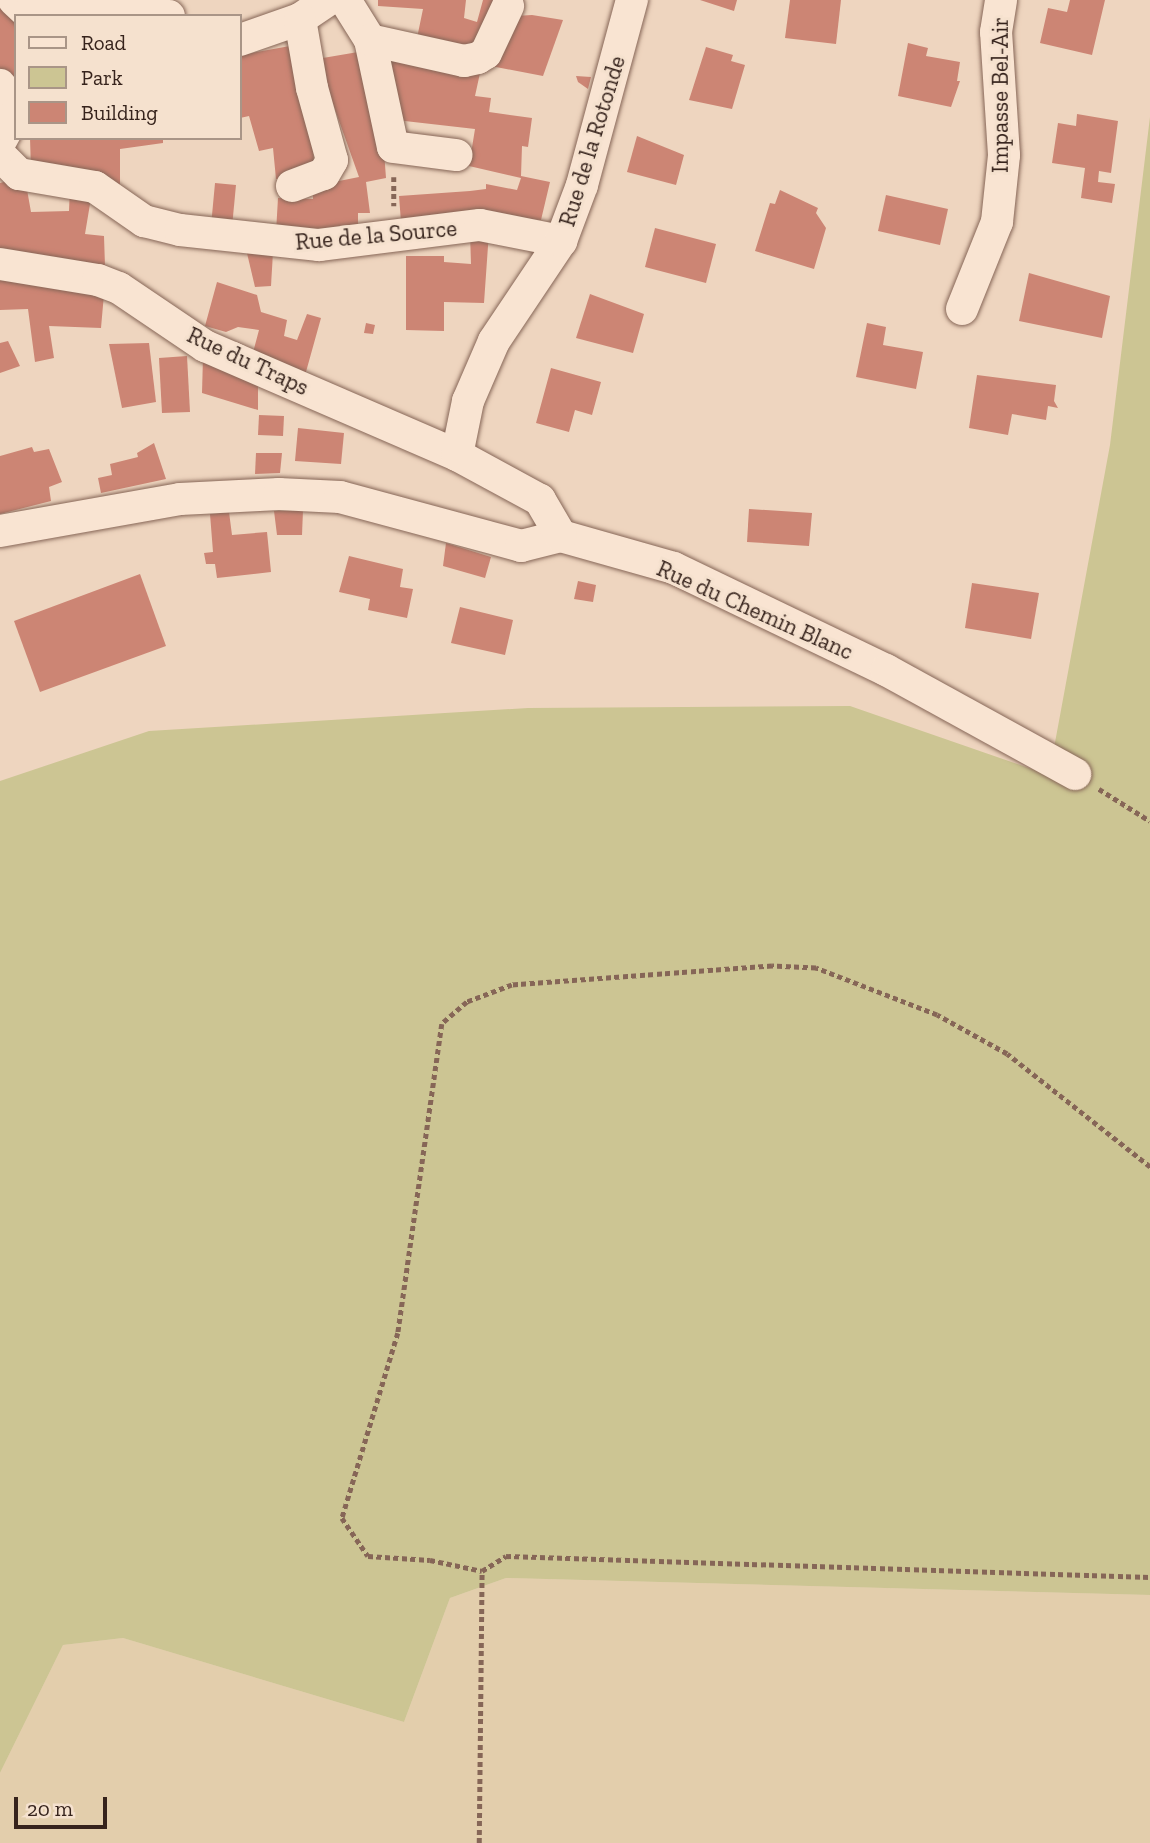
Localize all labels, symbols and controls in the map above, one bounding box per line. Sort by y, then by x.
legend [14,14,242,140]
street label: Impasse Bel-Air [986,17,1014,173]
text: Road [81,30,126,55]
street label: Rue de la Rotonde [553,52,631,230]
text: Park [81,65,123,90]
text: Building [81,100,158,125]
street label: Rue de la Source [294,214,458,256]
street label: Rue du Traps [183,321,313,401]
street label: Rue du Chemin Blanc [653,554,857,666]
scale bar [18,1784,110,1828]
text: 20 m [27,1796,73,1821]

